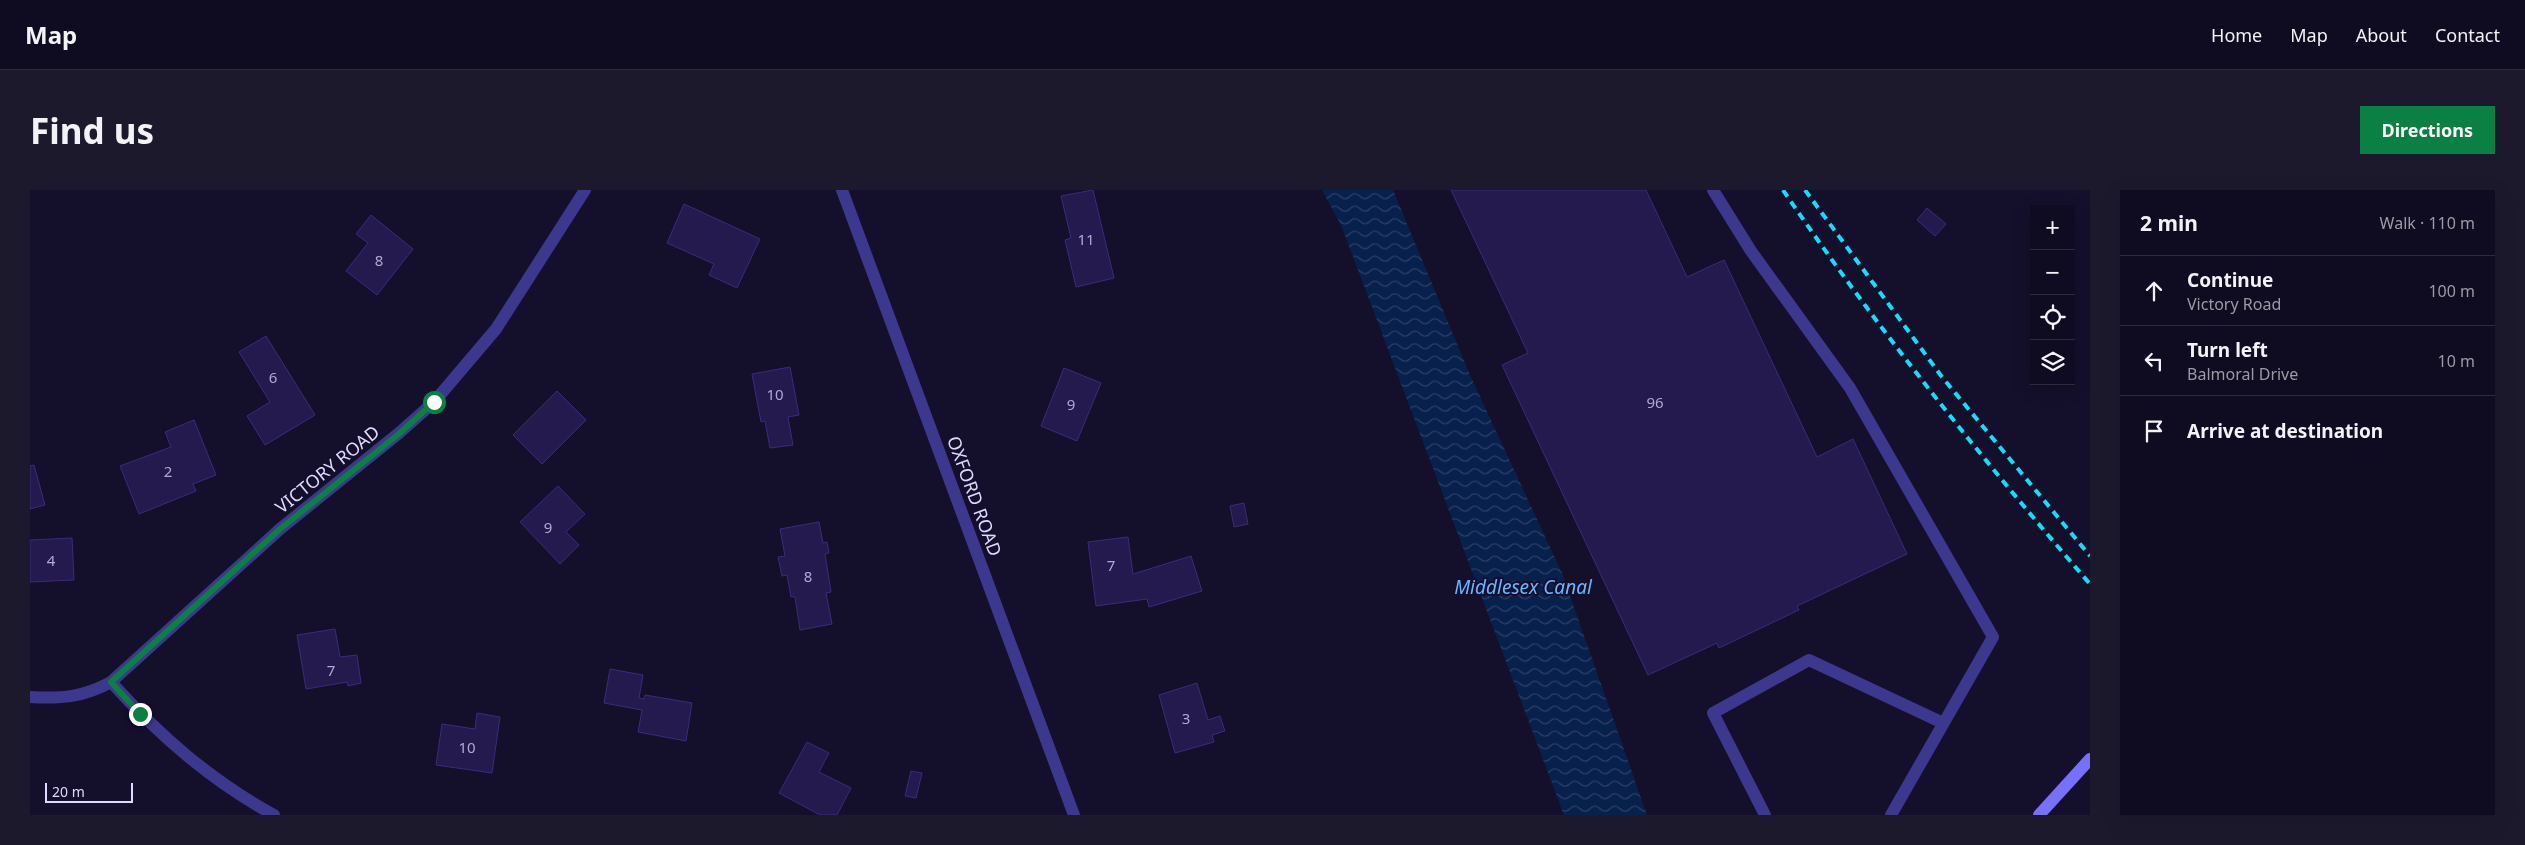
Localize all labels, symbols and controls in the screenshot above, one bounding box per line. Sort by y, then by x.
text: Map [25,18,77,51]
text: Home [2211,23,2262,47]
text: Map [2290,23,2328,47]
text: About [2356,23,2407,47]
text: Contact [2435,23,2500,47]
button: Directions [2360,106,2495,154]
text: Find us [30,107,154,154]
map controls [2030,205,2075,385]
button: + [2030,205,2075,250]
text: 2 min [2140,209,2198,237]
text: Walk · 110 m [2380,212,2475,234]
house number: 11 [1077,229,1095,249]
house number: 8 [375,250,383,270]
button: − [2030,250,2075,295]
text: Continue [2187,267,2273,293]
icon: ahead [2140,277,2168,305]
text: 100 m [2428,280,2475,302]
text: Victory Road [2187,293,2281,315]
button: locate [2030,295,2075,340]
text: Turn left [2187,337,2268,363]
button: layers [2030,340,2075,385]
icon: left [2140,347,2168,375]
text: 10 m [2438,350,2475,372]
text: Balmoral Drive [2187,363,2298,385]
house number: 6 [269,367,277,387]
house number: 10 [766,384,784,404]
route start [423,391,446,414]
house number: 96 [1646,392,1664,412]
house number: 9 [1067,394,1075,414]
icon: arrive [2140,417,2168,445]
text: Arrive at destination [2187,418,2383,444]
street label: VICTORY ROAD [270,420,384,518]
street label: OXFORD ROAD [942,433,1008,559]
house number: 2 [164,461,172,481]
house number: 9 [544,517,552,537]
house number: 4 [47,550,56,570]
house number: 7 [1107,555,1115,575]
house number: 8 [804,566,812,586]
water label: Middlesex Canal [1454,574,1593,600]
house number: 7 [327,660,335,680]
route end [129,703,152,726]
house number: 3 [1182,708,1190,728]
house number: 10 [458,737,476,757]
scale bar [45,780,132,803]
text: 20 m [52,782,85,801]

